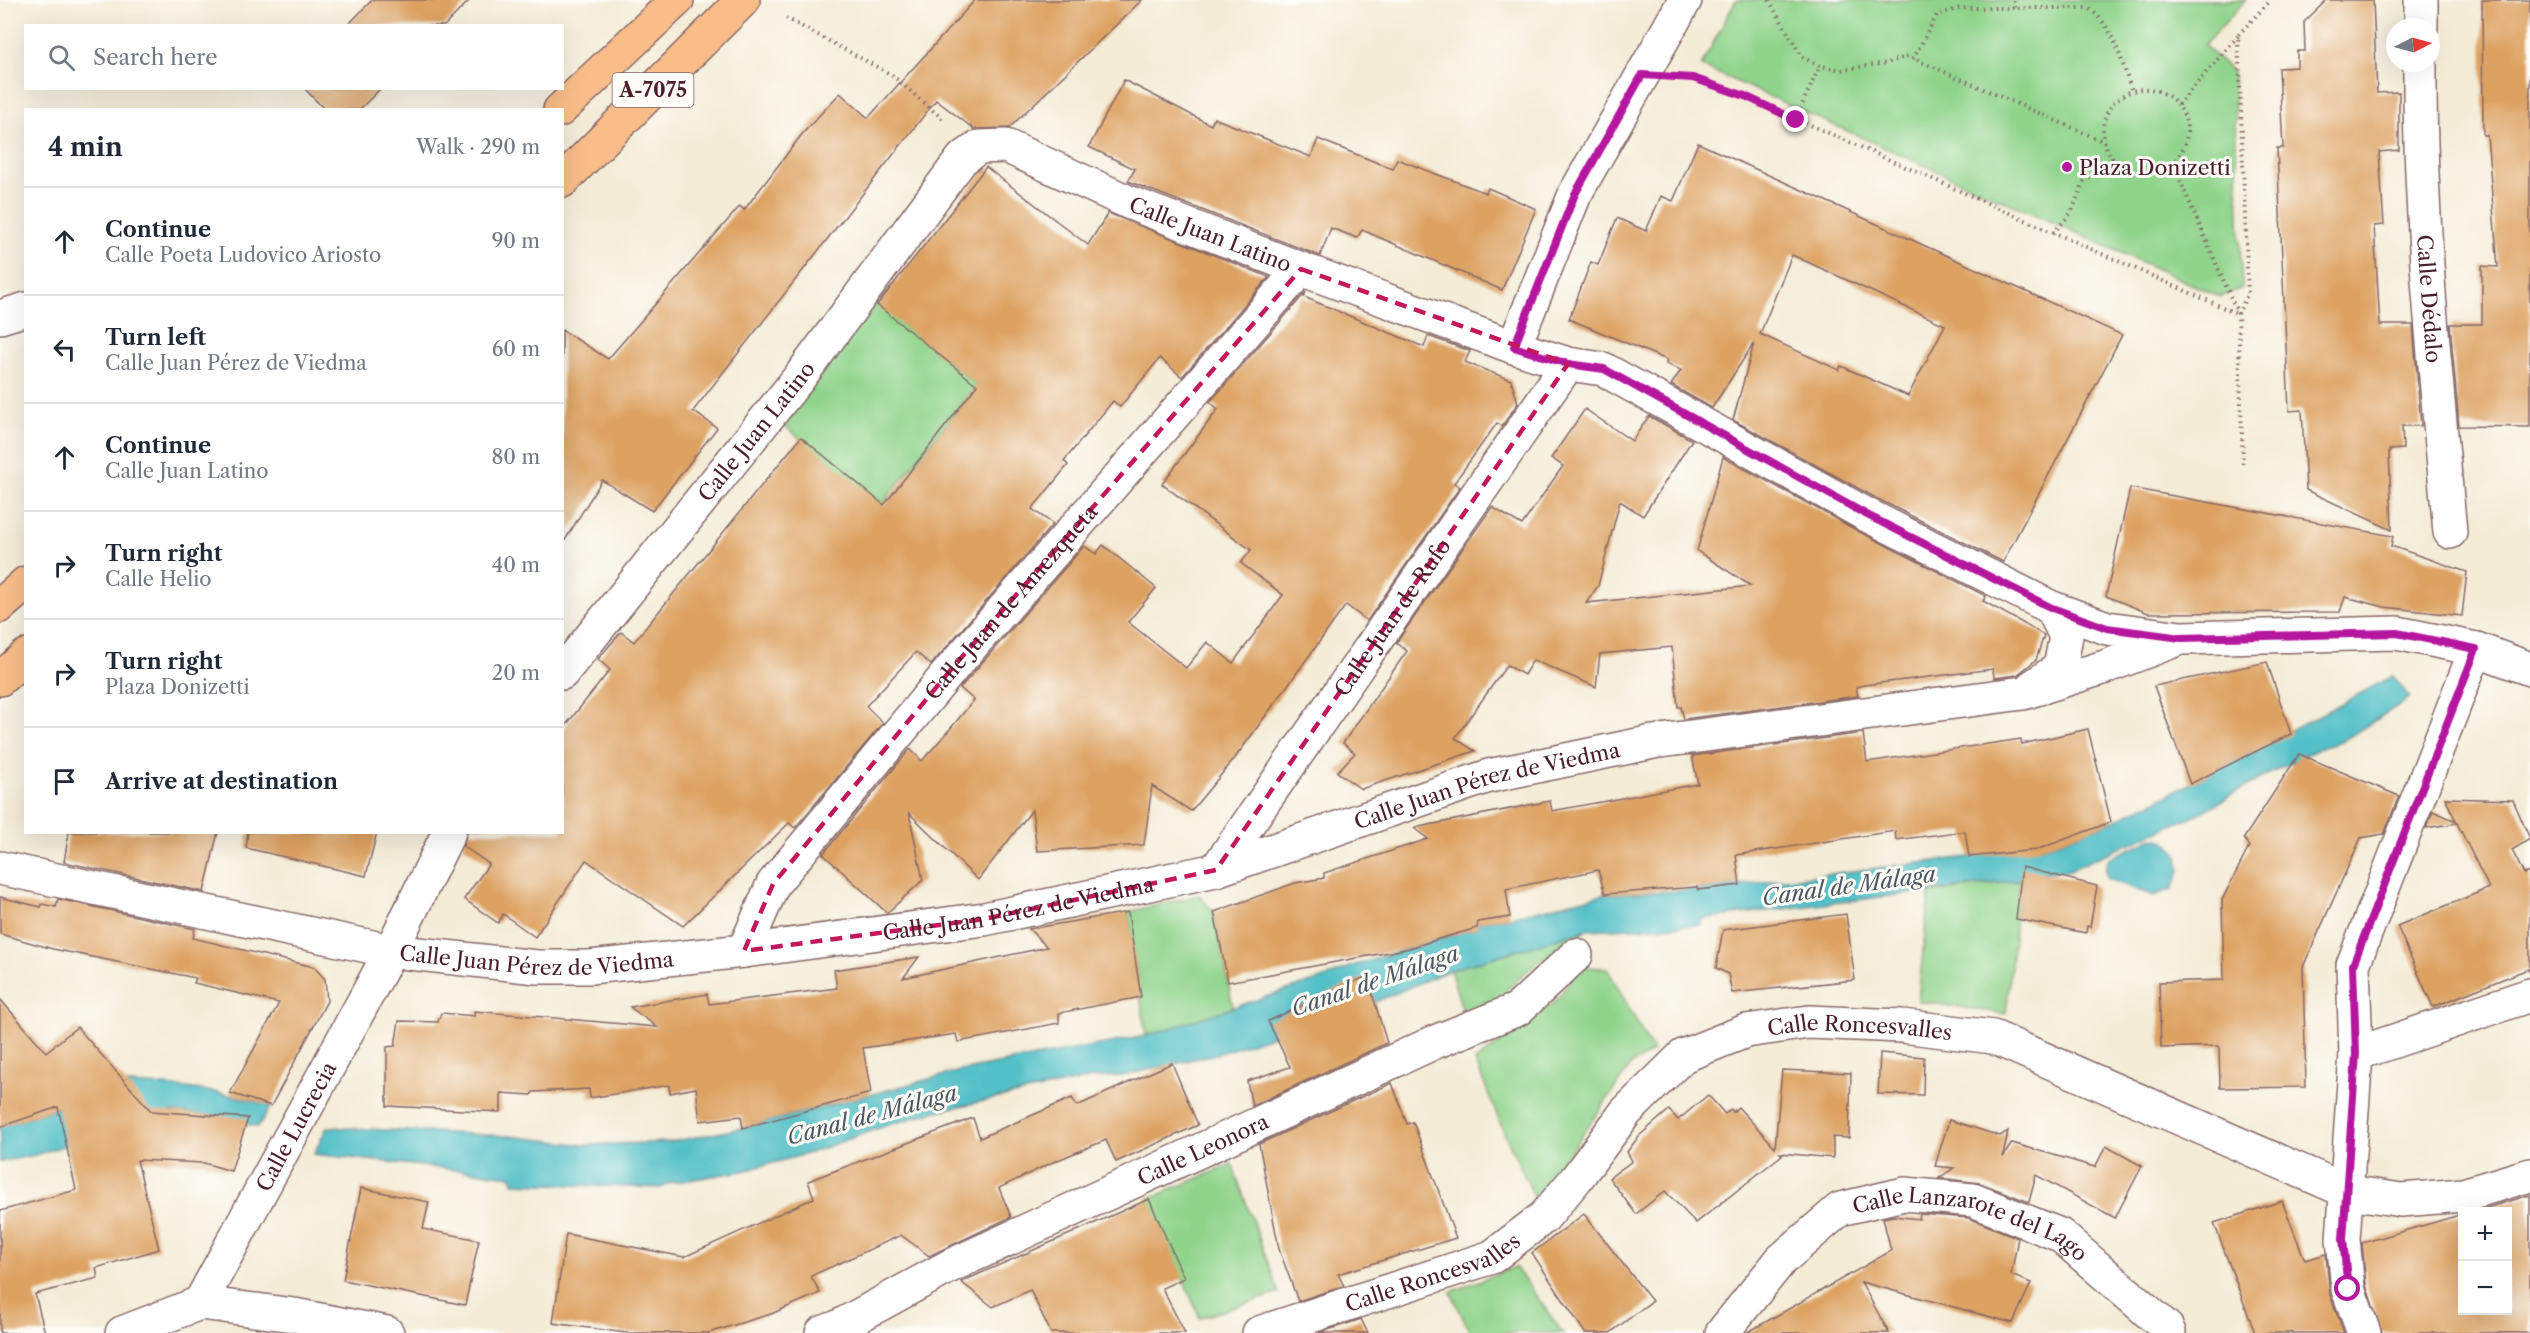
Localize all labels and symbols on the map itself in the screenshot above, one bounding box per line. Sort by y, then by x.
north arrow [2386,18,2440,72]
road number: A-7075 [612,73,694,107]
route end [1782,106,1808,132]
place label: Plaza Donizetti [2079,155,2231,180]
marker: Plaza Donizetti [2060,160,2074,174]
street label: Calle Juan Latino [1126,191,1295,277]
street label: Calle Dédalo [2413,234,2447,364]
street label: Calle Juan Latino [693,356,820,506]
street label: Calle Juan de Amezqueta [919,498,1103,704]
street label: Calle Juan de Rufo [1329,534,1455,701]
street label: Calle Juan Pérez de Viedma [1351,737,1623,834]
water label: Canal de Málaga [1760,860,1938,912]
street label: Calle Juan Pérez de Viedma [881,871,1157,945]
street label: Calle Juan Pérez de Viedma [398,940,676,980]
water label: Canal de Málaga [1288,940,1462,1022]
street label: Calle Roncesvalles [1766,1009,1953,1044]
street label: Calle Lucrecia [251,1056,342,1195]
water label: Canal de Málaga [784,1079,960,1151]
street label: Calle Leonora [1133,1108,1273,1190]
street label: Calle Lanzarote del Lago [1850,1181,2093,1266]
street label: Calle Roncesvalles [1342,1228,1525,1317]
route start [2334,1275,2360,1301]

